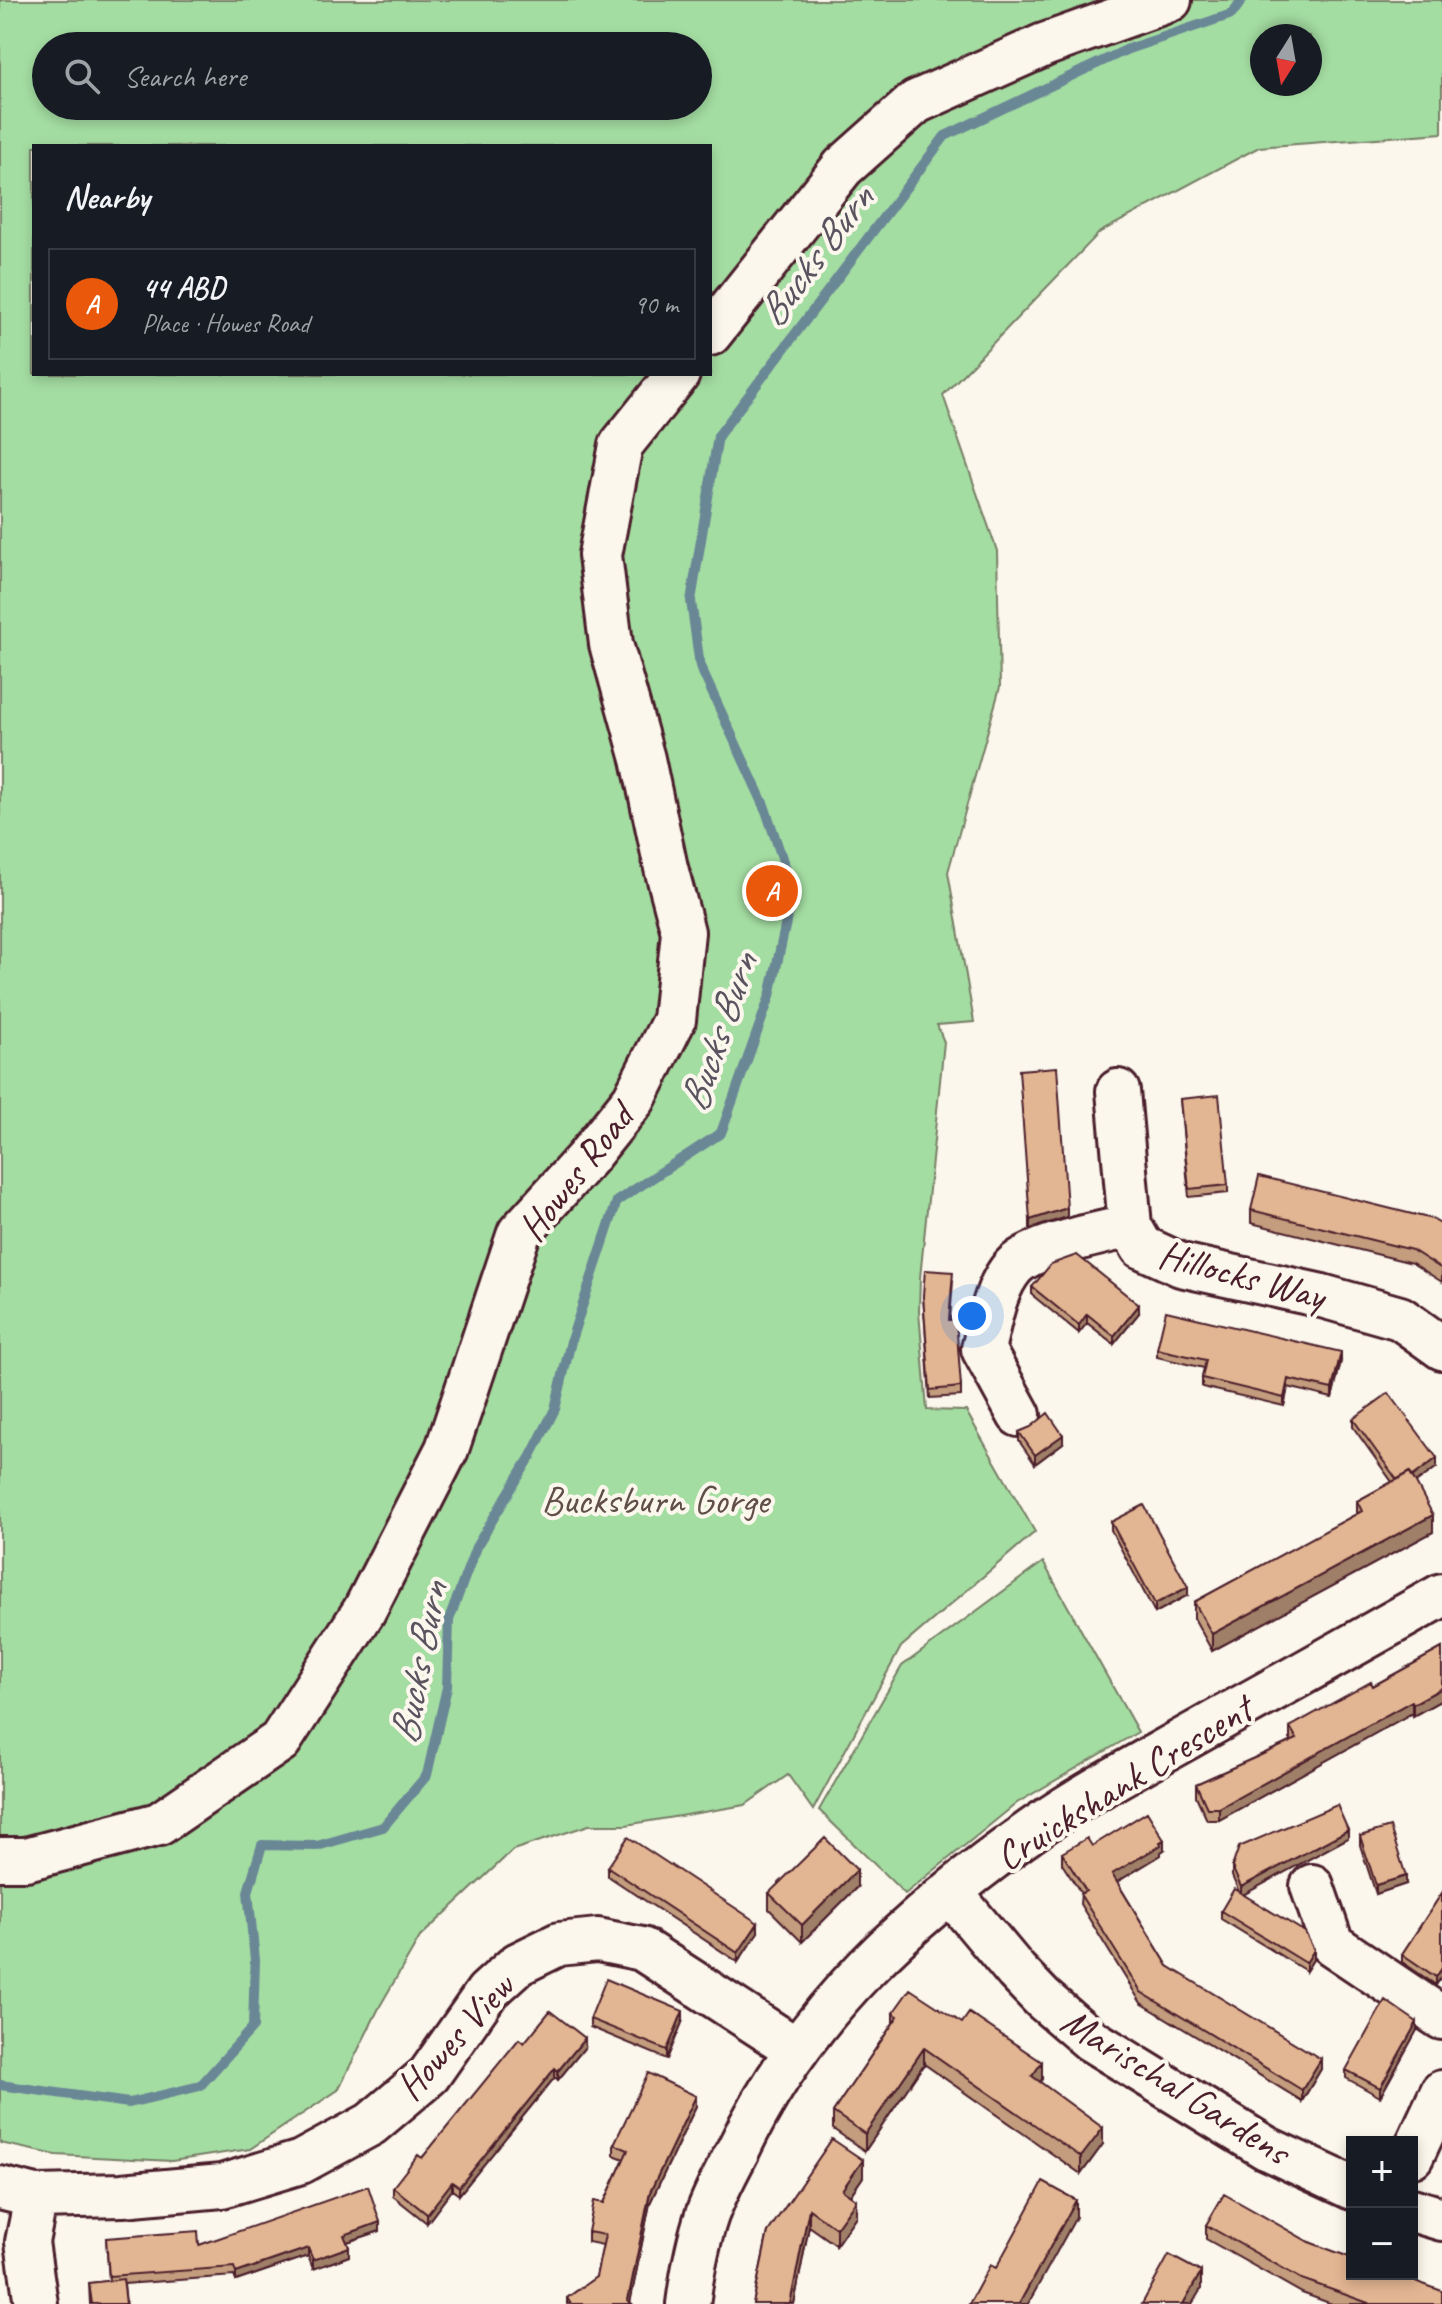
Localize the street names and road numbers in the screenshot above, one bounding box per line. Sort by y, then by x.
street label: Howes Road [507,1090,648,1251]
street label: Hillocks Way [1153,1229,1333,1322]
street label: Cruickshank Crescent [986,1681,1266,1882]
street label: Howes View [385,1960,527,2111]
street label: Marischal Gardens [1052,1996,1302,2178]

